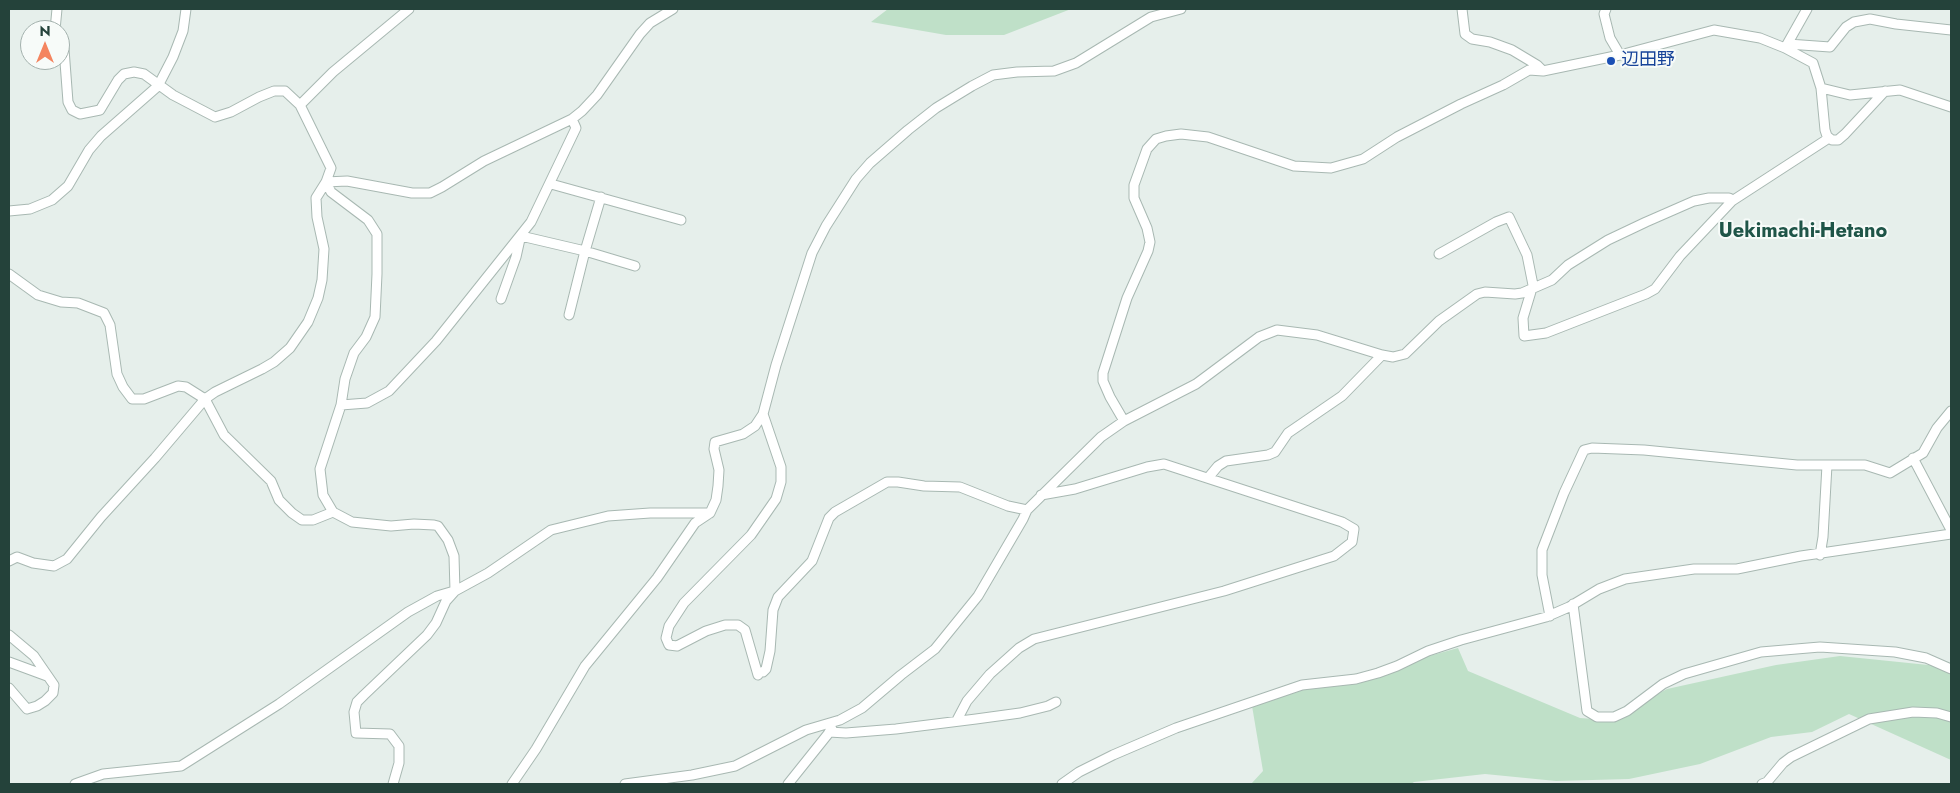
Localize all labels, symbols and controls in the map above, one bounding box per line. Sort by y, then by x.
north arrow [20,20,70,70]
text: N [39,21,51,41]
place label: 辺田野 [1621,50,1675,72]
marker: 辺田野 [1605,55,1617,67]
district label: Uekimachi-Hetano [1719,220,1887,244]

